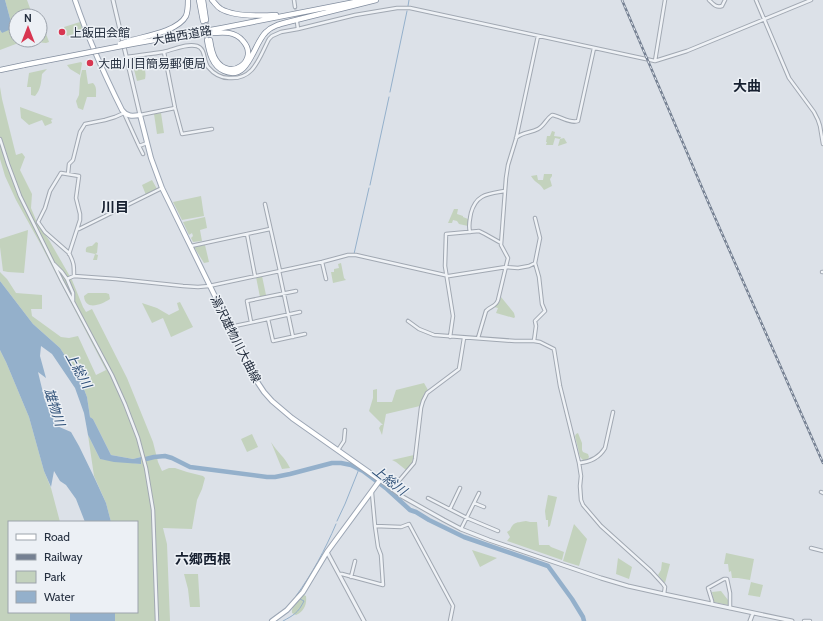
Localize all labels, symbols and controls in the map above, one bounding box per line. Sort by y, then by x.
north arrow [8,8,48,48]
text: N [24,11,32,25]
street label: 大曲西道路 [151,22,213,48]
place label: 上飯田会館 [70,25,130,40]
marker: 上飯田会館 [57,27,67,37]
place label: 大曲川目簡易郵便局 [98,56,206,71]
marker: 大曲川目簡易郵便局 [85,58,95,68]
district label: 大曲 [733,77,761,95]
district label: 川目 [101,198,129,216]
street label: 湯沢雄物川大曲線 [208,293,264,385]
water label: 上総川 [63,349,96,393]
water label: 雄物川 [41,386,69,430]
water label: 上総川 [370,462,412,500]
legend [8,521,138,613]
text: Road [44,529,70,544]
text: Railway [44,549,82,564]
district label: 六郷西根 [175,550,231,568]
text: Park [44,569,66,584]
text: Water [44,589,75,604]

